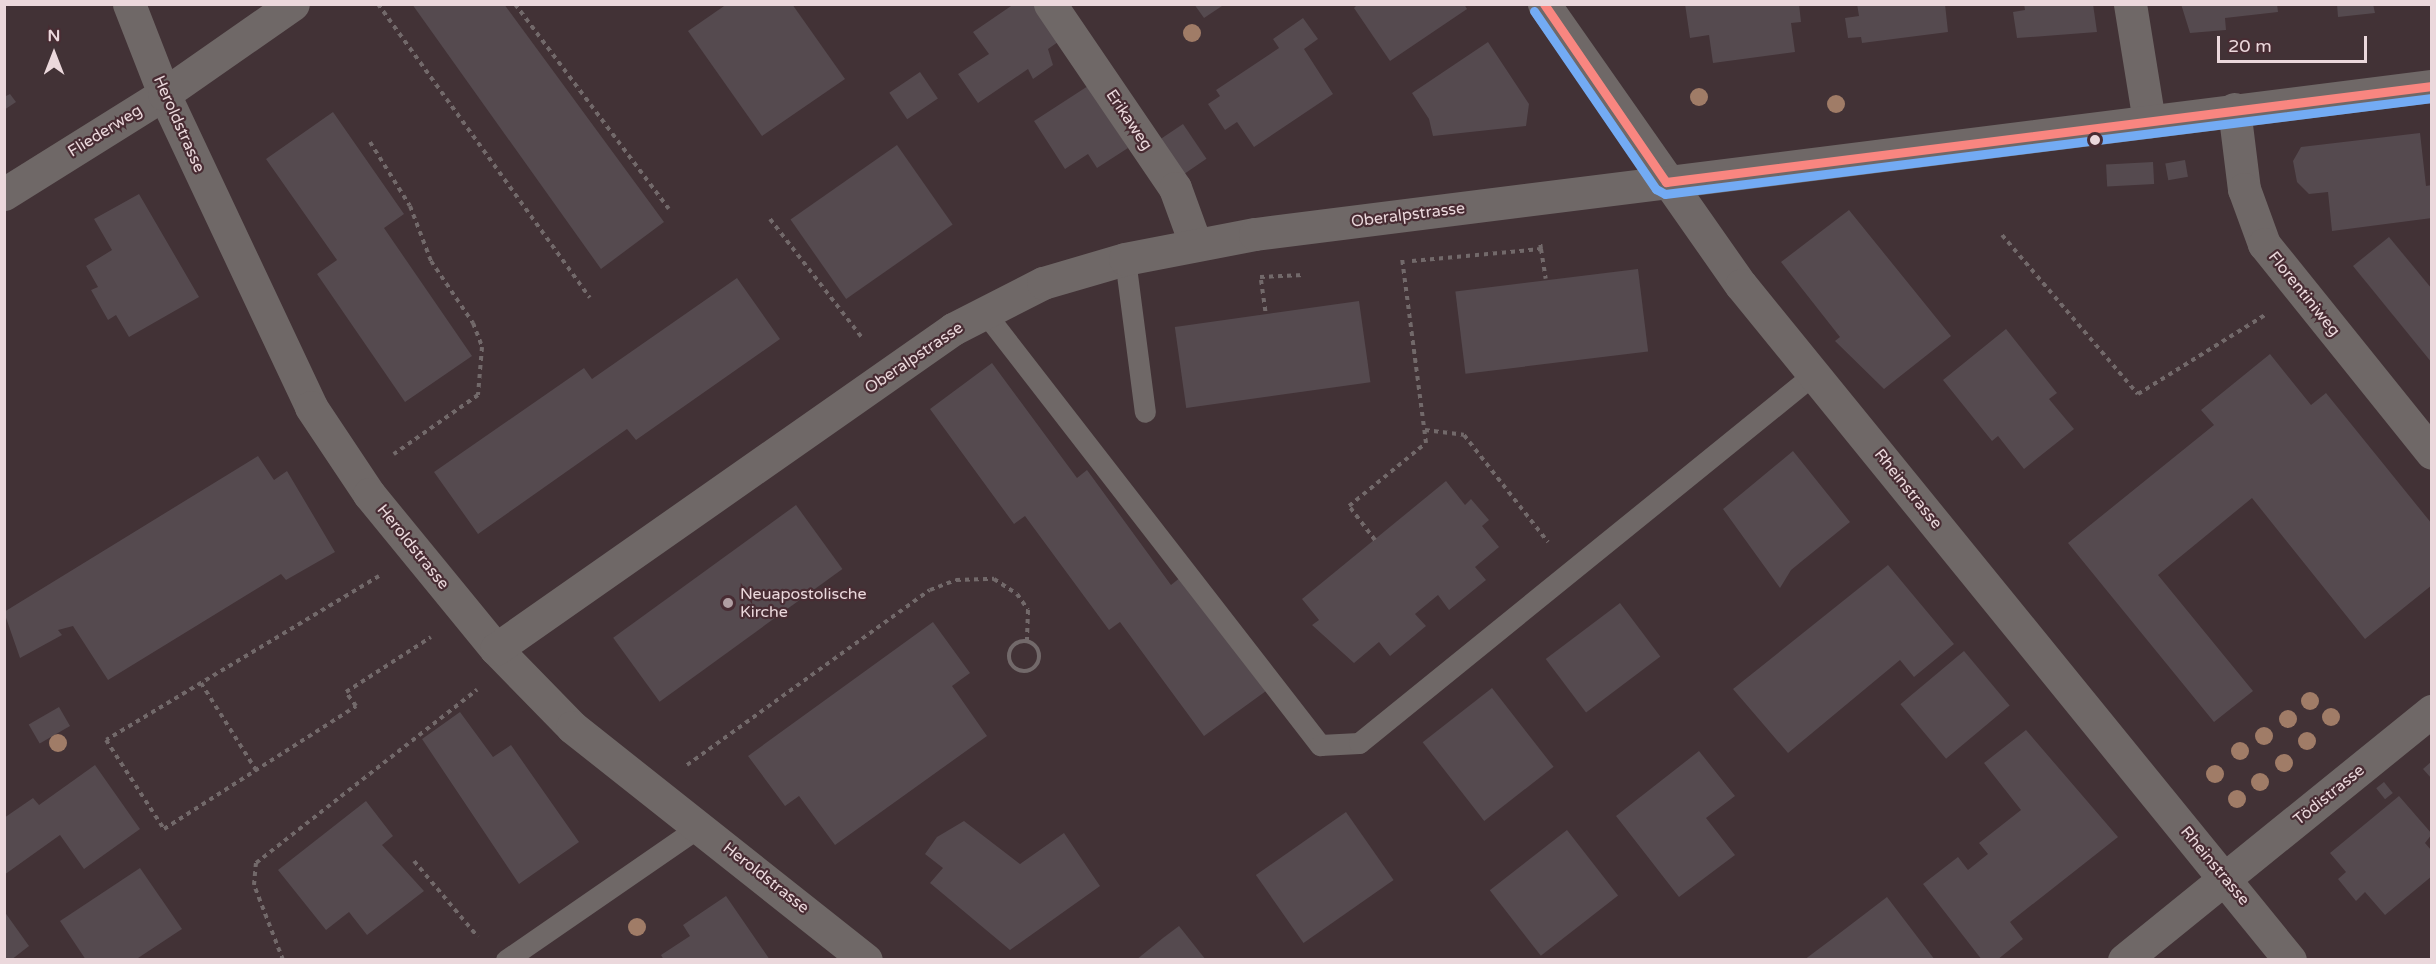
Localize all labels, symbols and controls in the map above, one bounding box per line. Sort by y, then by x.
north arrow [24,24,84,84]
scale bar [2220,24,2370,62]
text: N [48,26,60,46]
text: 20 m [2228,35,2272,57]
street label: Heroldstrasse [149,73,209,175]
street label: Erikaweg [1102,86,1156,154]
street label: Fliederweg [64,101,146,161]
unlabelled marker [2089,134,2101,146]
street label: Oberalpstrasse [1350,198,1466,232]
street label: Florentiniweg [2264,248,2344,340]
street label: Oberalpstrasse [861,318,967,398]
street label: Rheinstrasse [1870,445,1946,533]
street label: Heroldstrasse [373,501,453,593]
place label: Neuapostolische Kirche [740,584,867,622]
marker: Neuapostolische Kirche [721,596,735,610]
street label: Tödistrasse [2290,761,2368,829]
street label: Rheinstrasse [2176,823,2254,909]
street label: Heroldstrasse [719,838,813,918]

